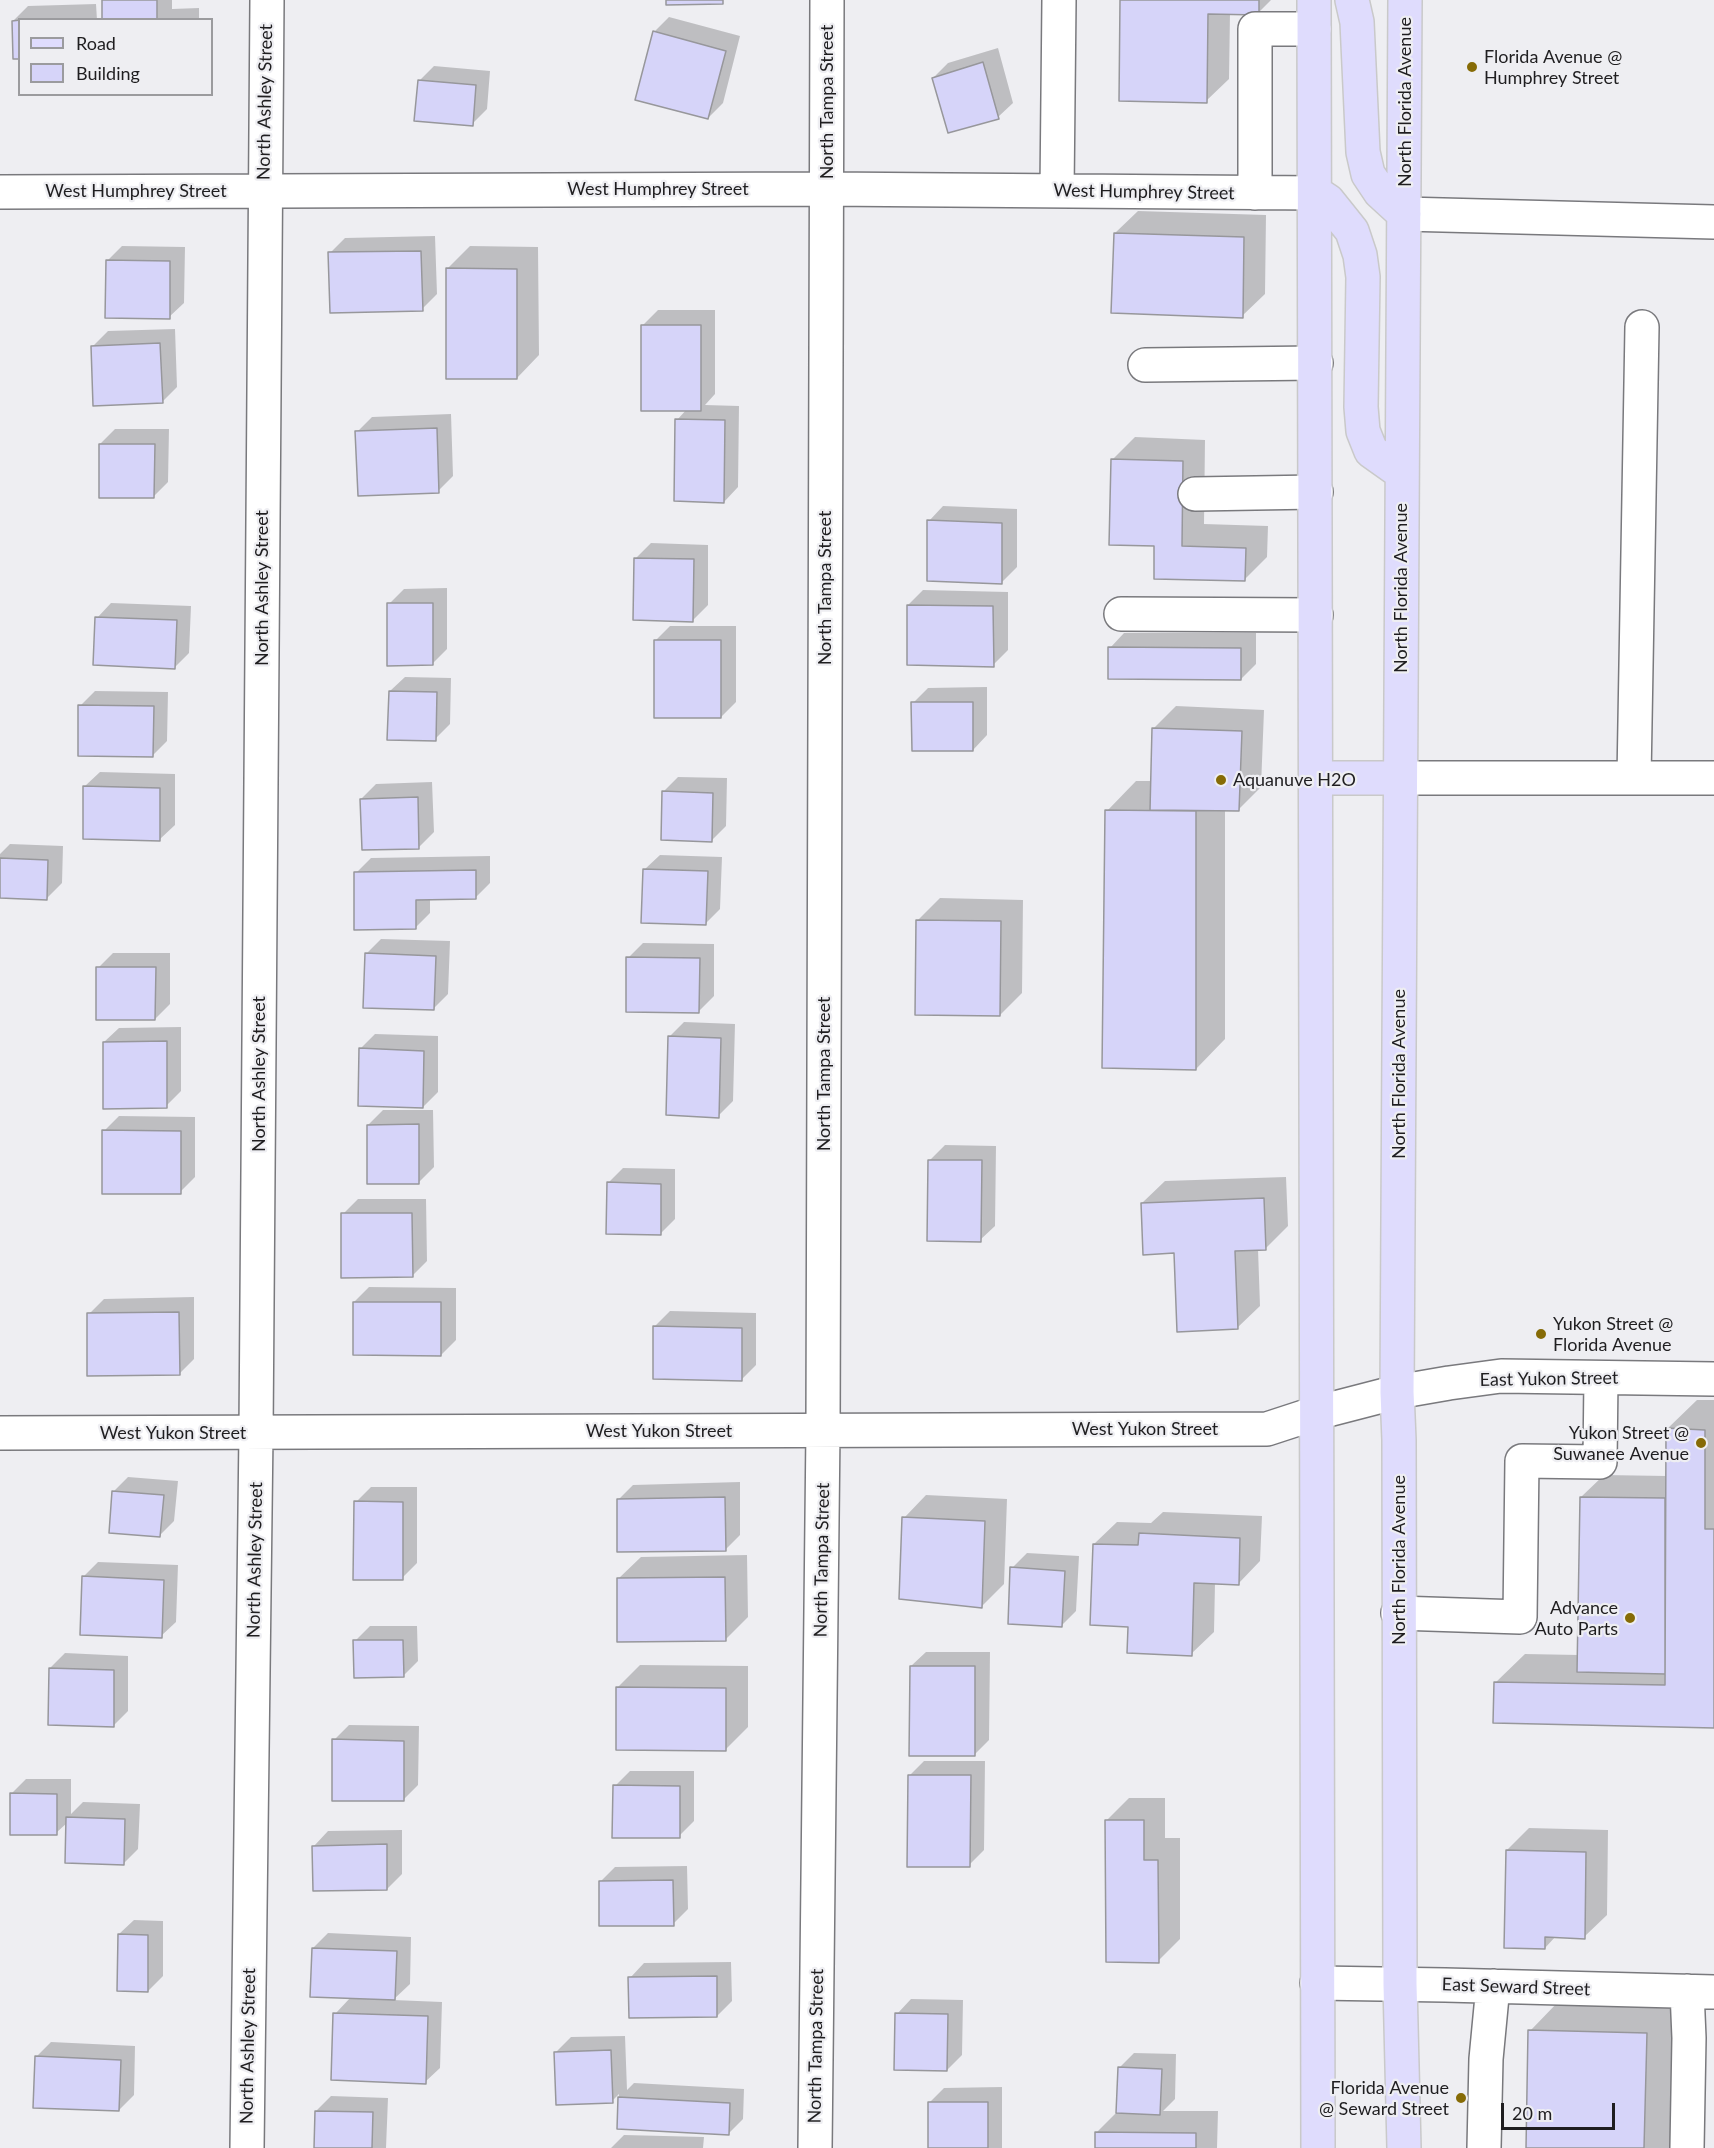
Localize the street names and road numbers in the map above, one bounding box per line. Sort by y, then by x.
street label: North Florida Avenue [1394,17,1416,187]
street label: North Ashley Street [253,24,277,180]
street label: North Tampa Street [816,25,838,179]
street label: West Humphrey Street [567,178,749,200]
street label: West Humphrey Street [45,180,227,202]
street label: West Humphrey Street [1053,180,1235,204]
street label: North Florida Avenue [1390,503,1412,673]
street label: North Ashley Street [251,510,273,666]
street label: North Tampa Street [814,511,836,665]
street label: North Florida Avenue [1388,989,1410,1159]
street label: North Ashley Street [248,996,270,1152]
street label: North Tampa Street [813,997,835,1151]
street label: East Yukon Street [1479,1367,1619,1391]
street label: West Yukon Street [1072,1418,1218,1440]
street label: West Yukon Street [586,1420,732,1442]
street label: West Yukon Street [100,1422,246,1444]
street label: North Florida Avenue [1388,1475,1410,1645]
street label: North Ashley Street [243,1482,267,1638]
street label: North Tampa Street [810,1482,834,1638]
street label: North Ashley Street [236,1968,260,2124]
street label: North Tampa Street [804,1968,828,2124]
street label: East Seward Street [1441,1974,1591,2000]

